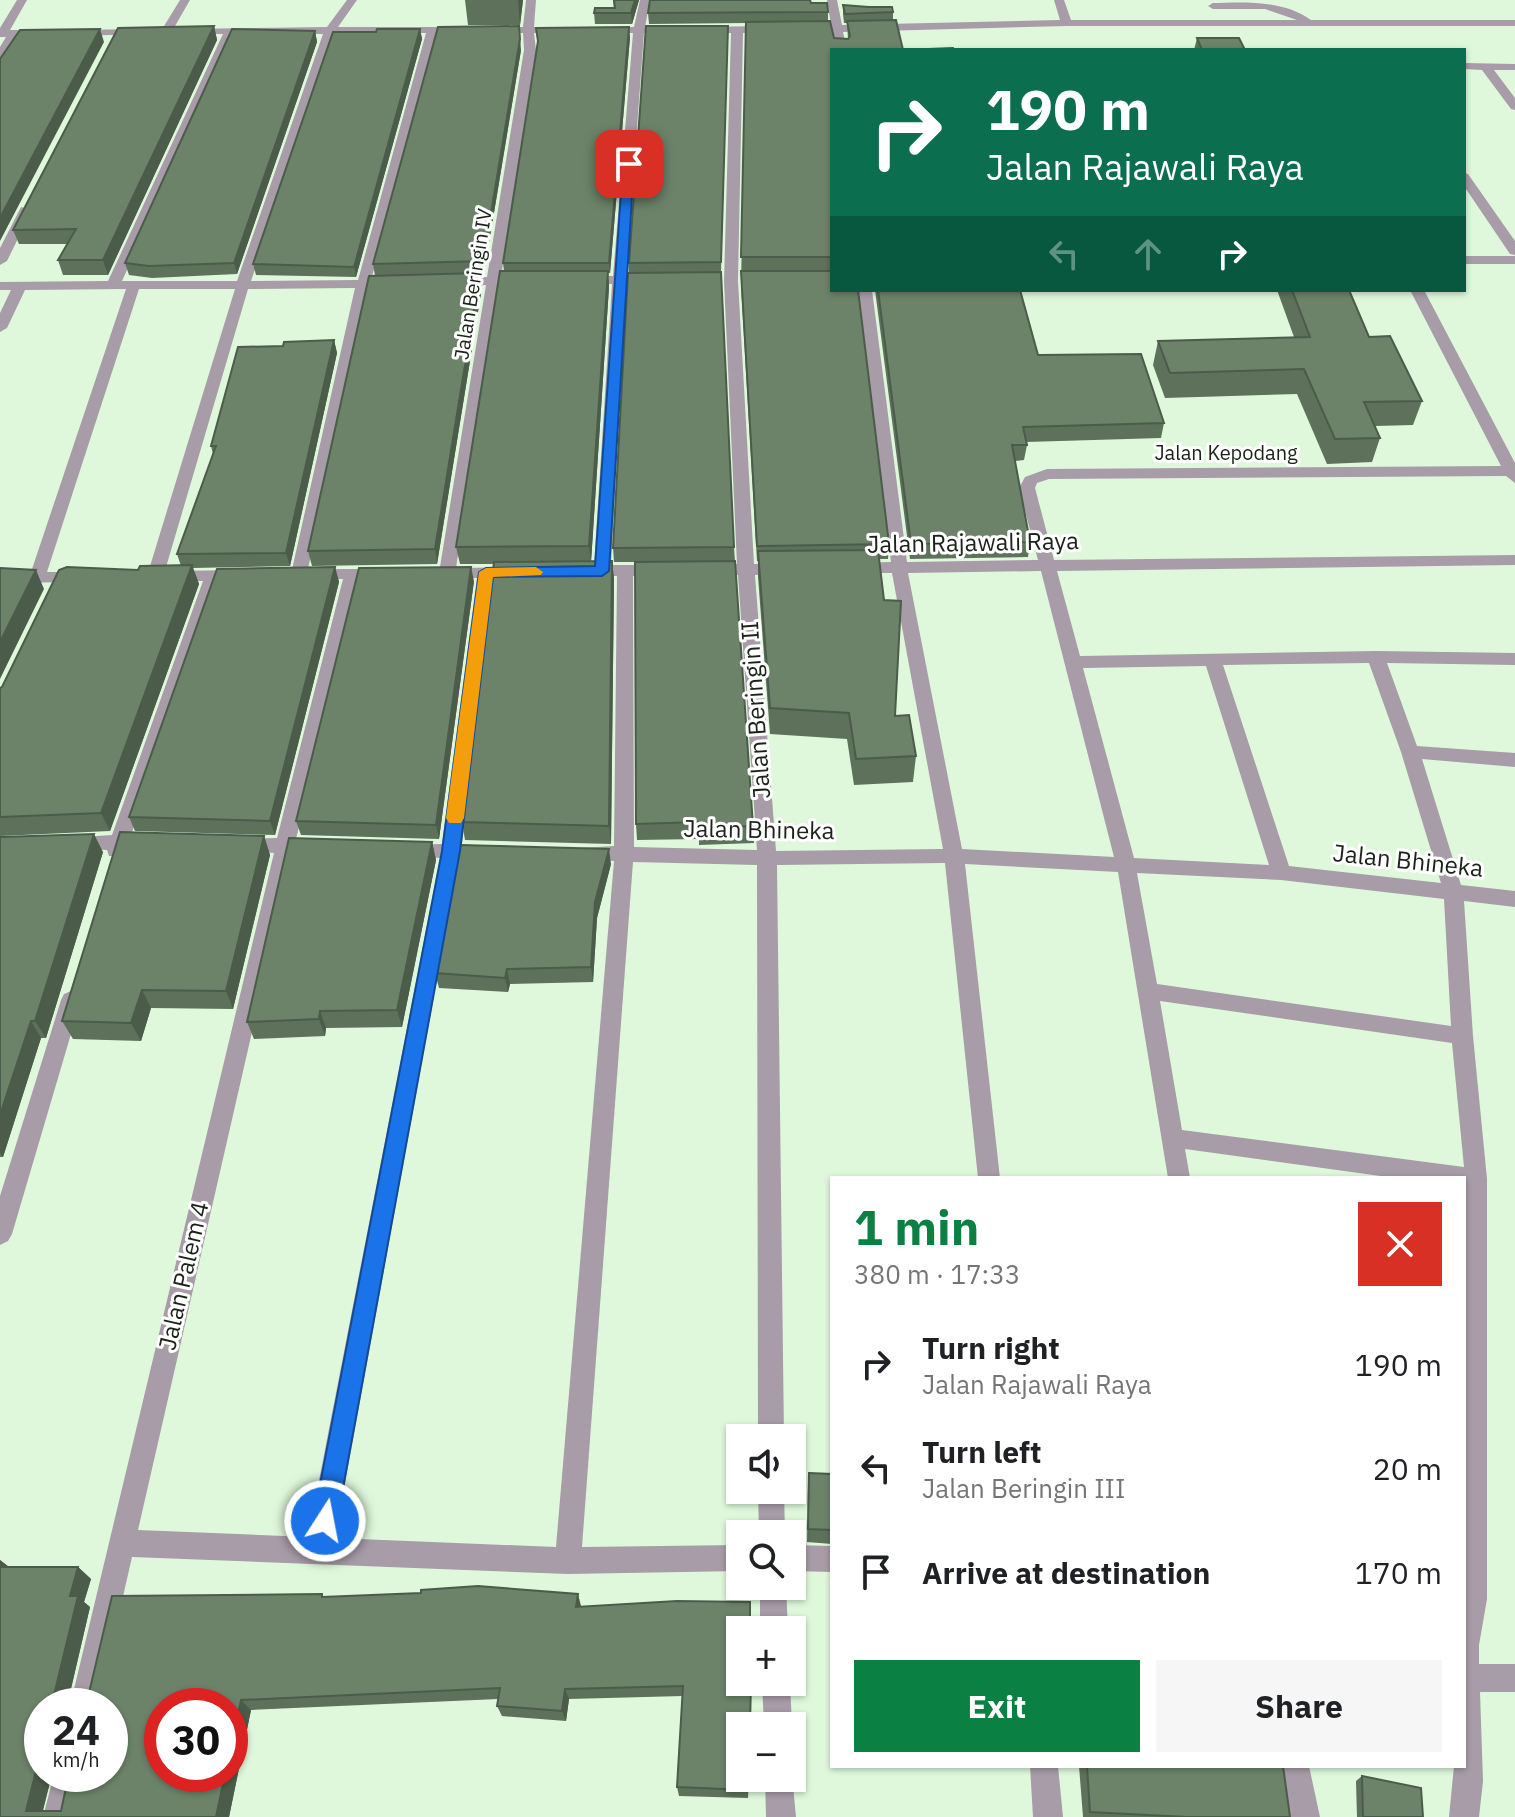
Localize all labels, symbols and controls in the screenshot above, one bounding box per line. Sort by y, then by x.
text: 190 m [986,73,1150,145]
icon: right [854,80,958,184]
pin [595,130,663,198]
icon: arrive [607,142,651,186]
text: Jalan Rajawali Raya [986,143,1304,190]
street label: Jalan Beringin IV [447,206,498,361]
icon: left [1042,232,1086,276]
icon: ahead [1126,232,1170,276]
icon: right [1210,232,1254,276]
street label: Jalan Kepodang [1154,439,1298,466]
street label: Jalan Rajawali Raya [867,524,1079,560]
street label: Jalan Beringin II [733,620,777,800]
street label: Jalan Bhineka [683,812,835,846]
street label: Jalan Bhineka [1331,836,1485,884]
text: 1 min [854,1196,979,1258]
street label: Jalan Palem 4 [150,1198,216,1353]
button: close [1358,1202,1442,1286]
text: 380 m · 17:33 [854,1257,1020,1291]
text: Turn right [922,1328,1060,1367]
icon: right [854,1342,898,1386]
text: 190 m [1355,1345,1442,1384]
text: Jalan Rajawali Raya [922,1367,1152,1401]
map controls [726,1424,806,1792]
button: sound [726,1424,806,1504]
text: Turn left [922,1432,1041,1471]
icon: left [854,1446,898,1490]
text: 20 m [1373,1449,1442,1488]
text: Jalan Beringin III [922,1471,1125,1505]
position arrow [283,1479,367,1563]
button: search [726,1520,806,1600]
icon: arrive [854,1550,898,1594]
text: Arrive at destination [922,1553,1210,1592]
text: 170 m [1355,1553,1442,1592]
button: + [726,1616,806,1696]
button: Exit [854,1660,1140,1752]
button: Share [1156,1660,1442,1752]
speed limit sign: 30 [144,1688,248,1792]
text: 24 [52,1704,100,1756]
button: − [726,1712,806,1792]
text: km/h [52,1746,100,1773]

